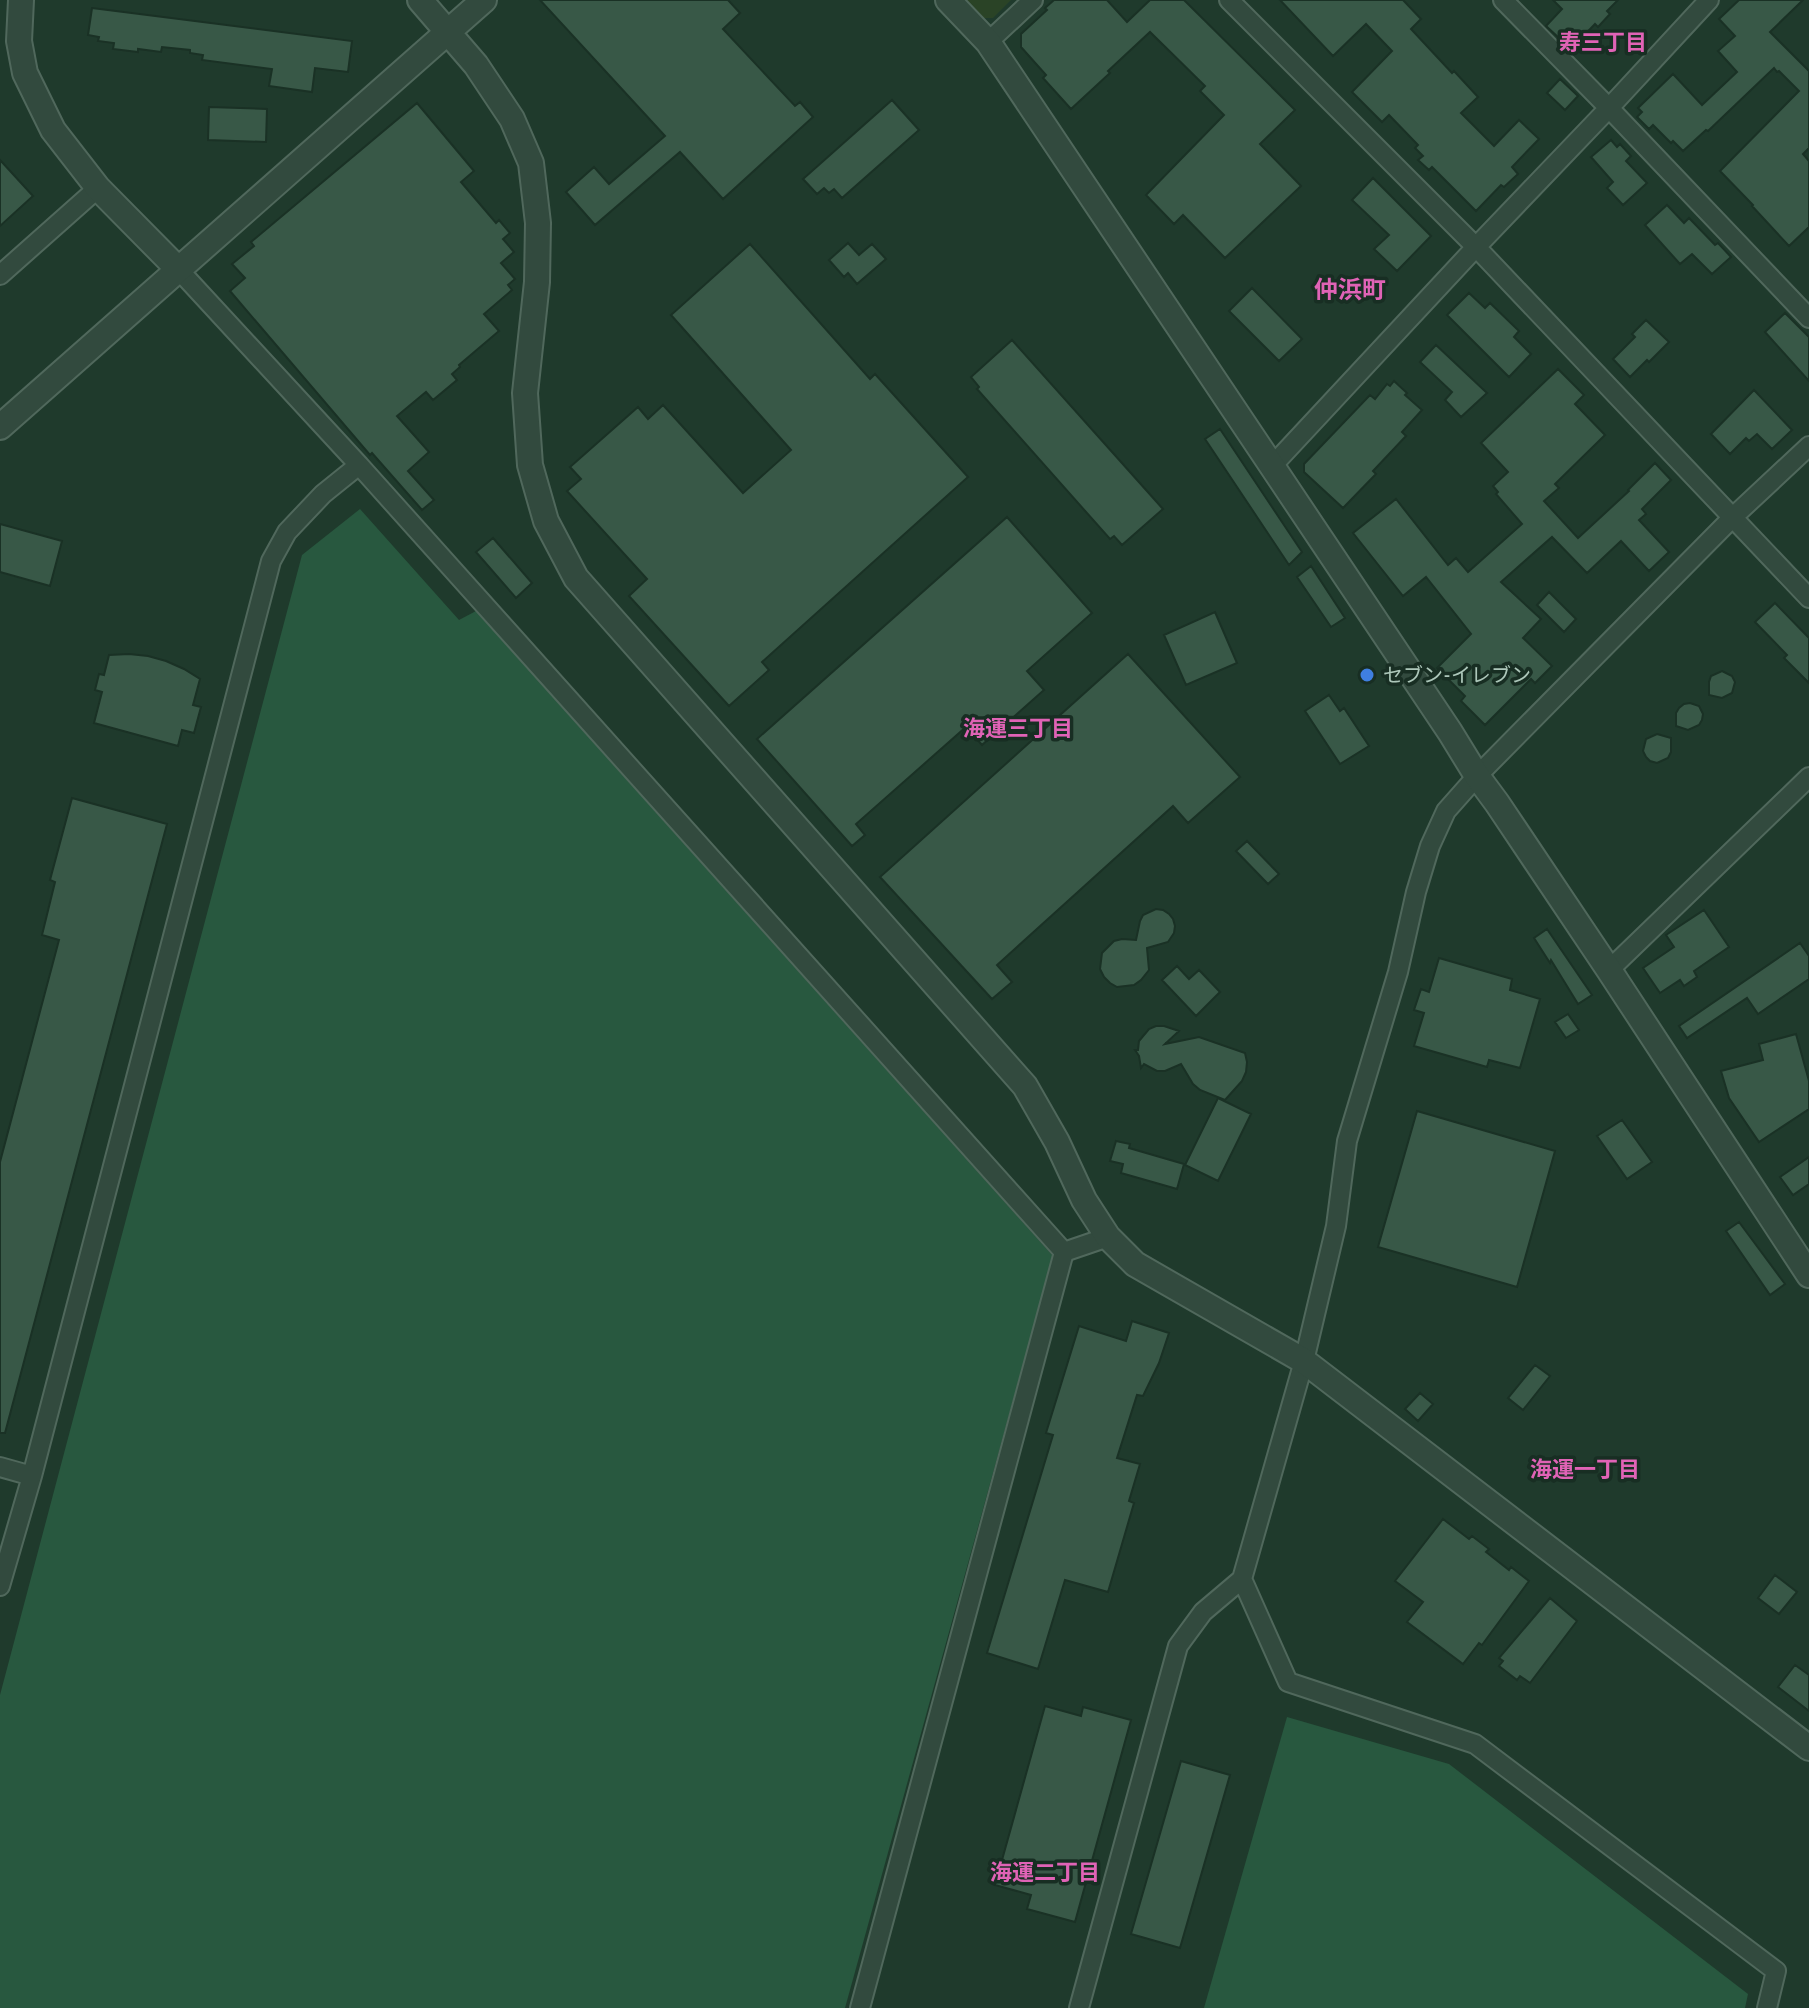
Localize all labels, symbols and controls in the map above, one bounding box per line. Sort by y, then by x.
district label: 寿三丁目 [1559,31,1647,58]
district label: 仲浜町 [1314,277,1386,307]
place label: セブン-イレブン [1383,664,1531,690]
marker: セブン-イレブン [1358,666,1376,684]
district label: 海運三丁目 [963,717,1073,744]
district label: 海運一丁目 [1530,1458,1640,1485]
district label: 海運二丁目 [990,1861,1100,1888]

